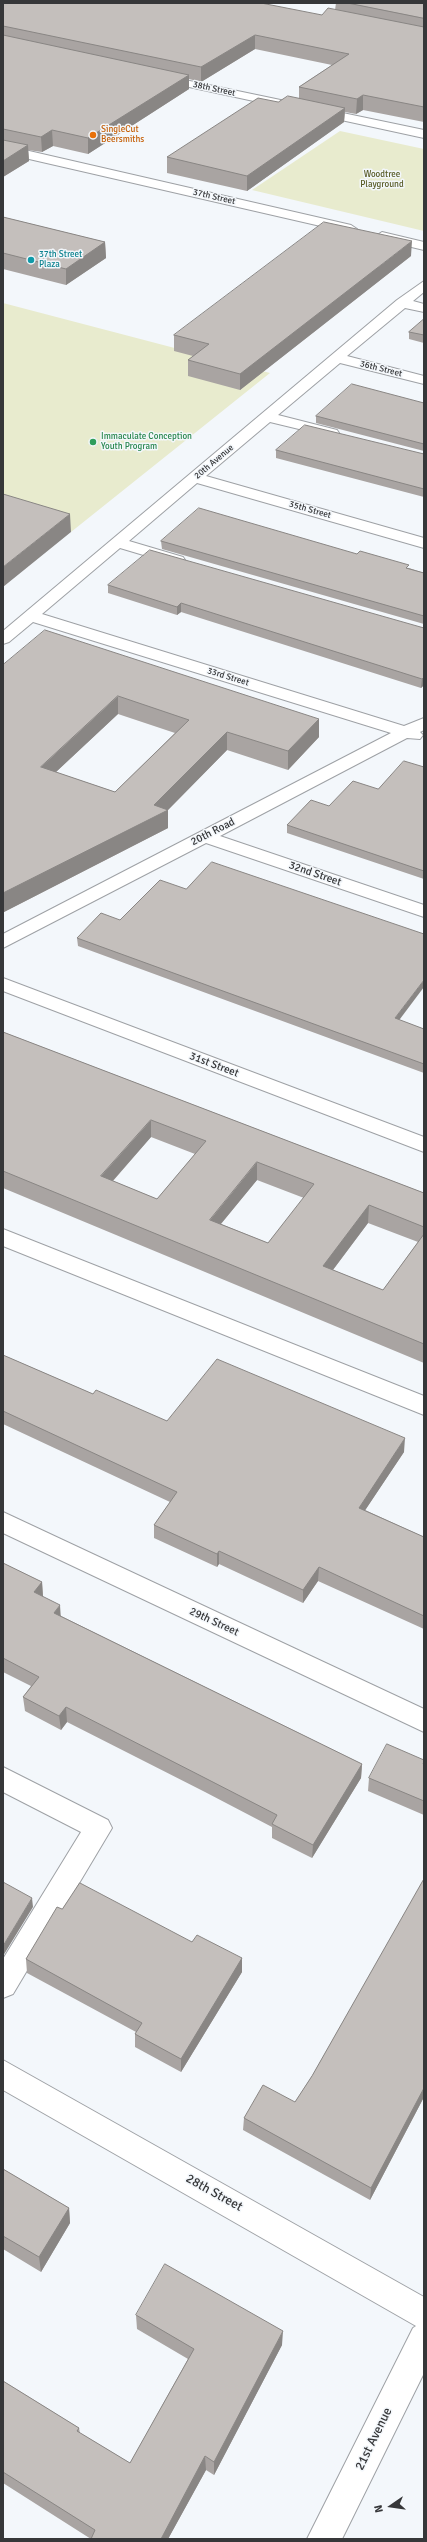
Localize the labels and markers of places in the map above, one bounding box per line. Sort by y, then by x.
place label: SingleCut Beersmiths [101,125,144,146]
marker: SingleCut Beersmiths [88,130,98,140]
place label: 37th Street Plaza [39,250,82,271]
marker: 37th Street Plaza [26,255,36,265]
place label: Immaculate Conception Youth Program [101,432,192,453]
marker: Immaculate Conception Youth Program [88,437,98,447]

